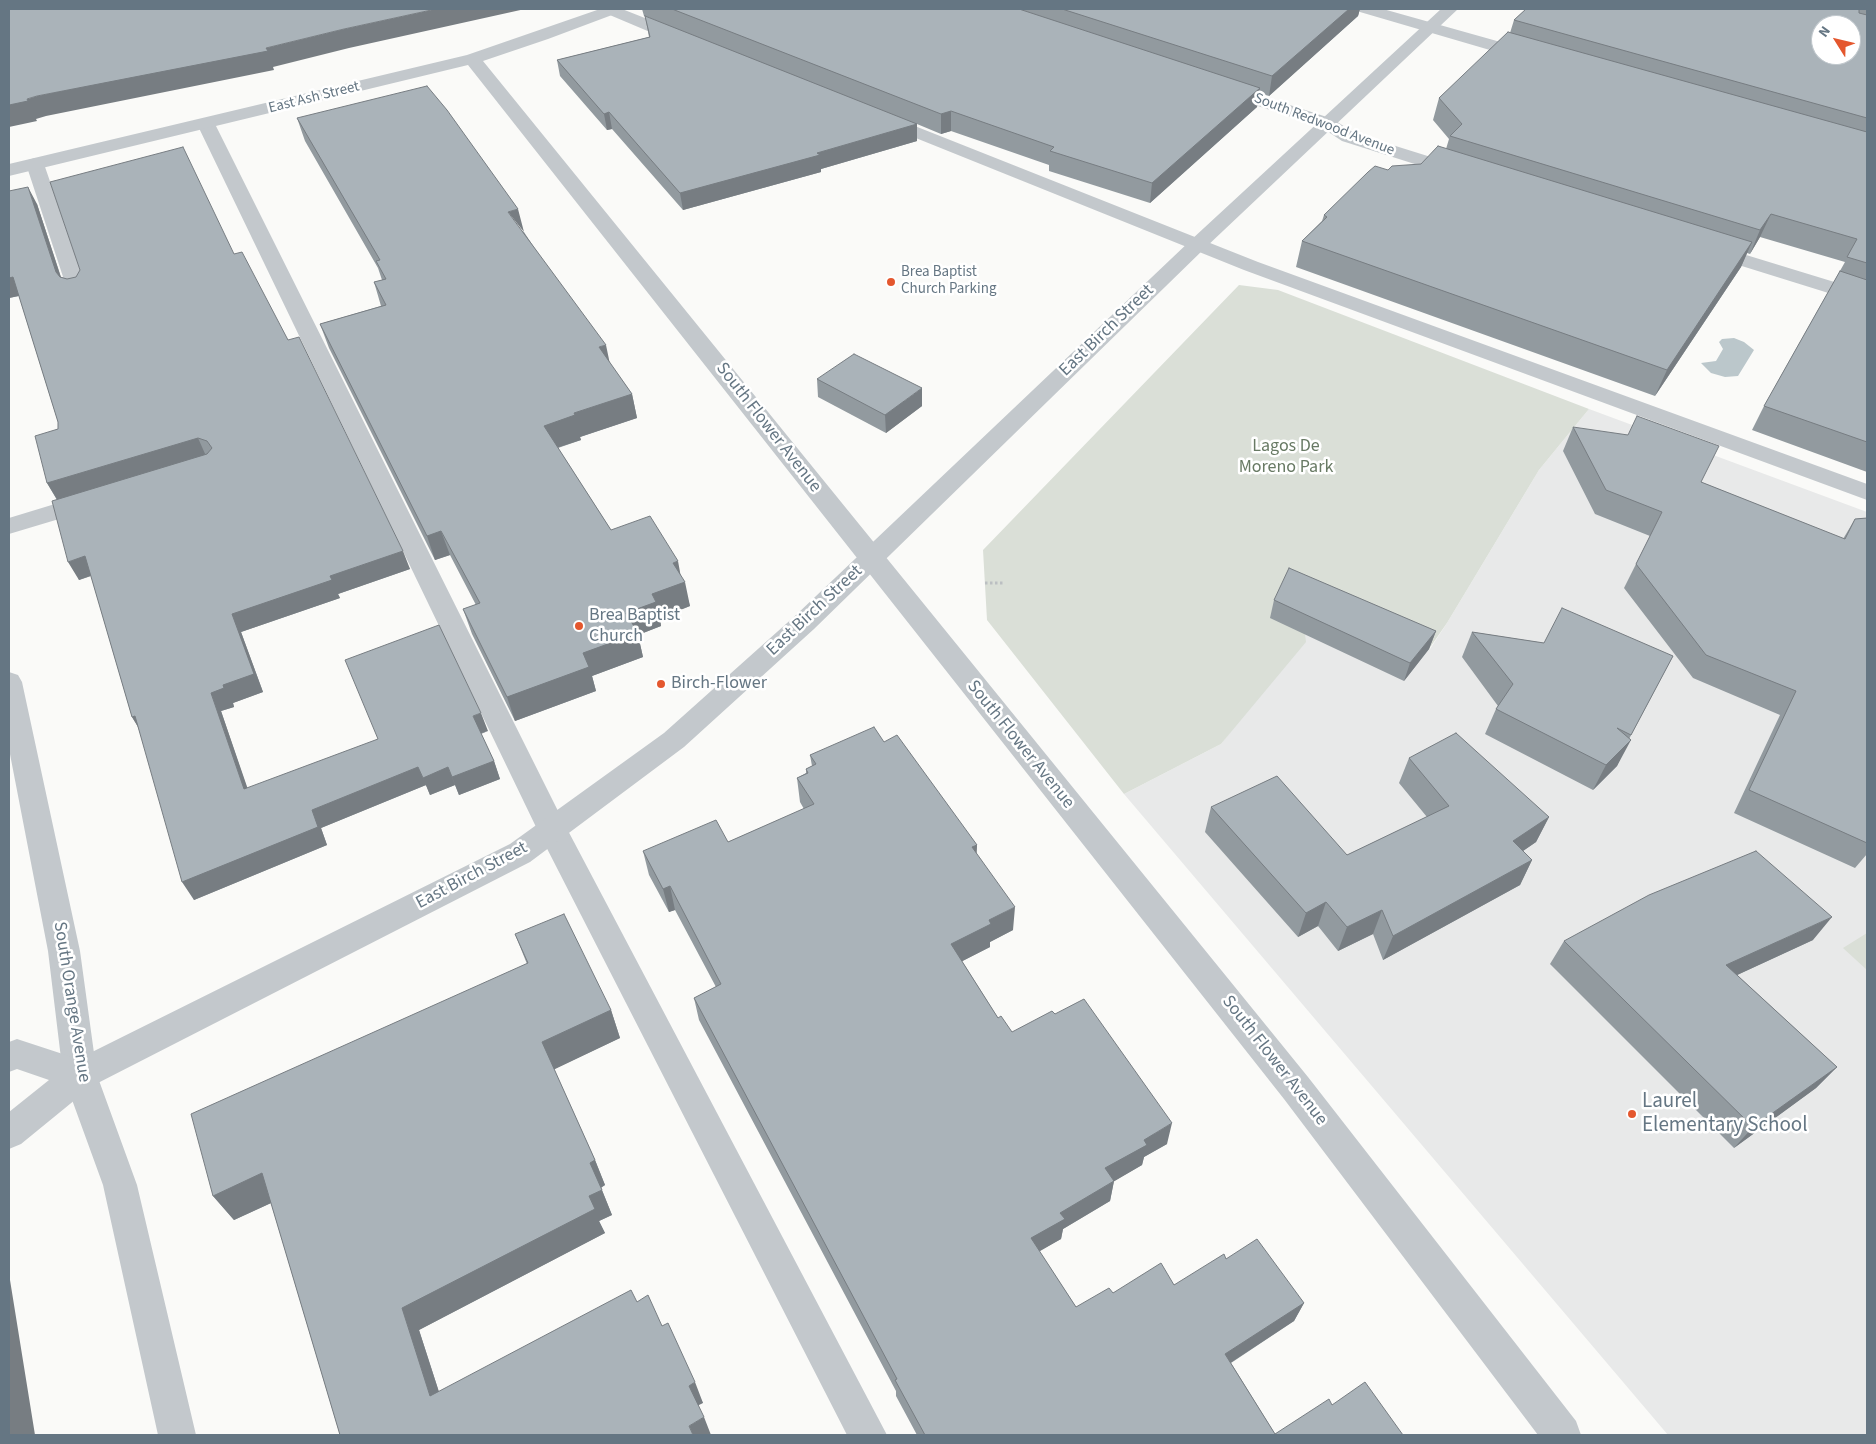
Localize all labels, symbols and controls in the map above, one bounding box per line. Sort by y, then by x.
north arrow [1811,15,1861,65]
text: N [1814,22,1836,41]
street label: East Ash Street [267,78,361,118]
street label: South Redwood Avenue [1251,90,1397,160]
place label: Brea Baptist Church Parking [901,264,996,299]
marker: Brea Baptist Church Parking [885,276,897,288]
street label: East Birch Street [1055,280,1159,382]
street label: South Flower Avenue [711,359,825,497]
park label: Lagos De Moreno Park [1239,436,1333,478]
street label: East Birch Street [763,561,867,661]
place label: Brea Baptist Church [589,605,680,648]
marker: Brea Baptist Church [573,620,585,632]
place label: Birch-Flower [671,673,767,695]
street label: South Flower Avenue [962,676,1078,814]
marker: Birch-Flower [655,678,667,690]
street label: East Birch Street [413,838,531,914]
street label: South Orange Avenue [48,920,94,1084]
street label: South Flower Avenue [1217,992,1331,1130]
place label: Laurel Elementary School [1642,1089,1808,1139]
marker: Laurel Elementary School [1626,1108,1638,1120]

